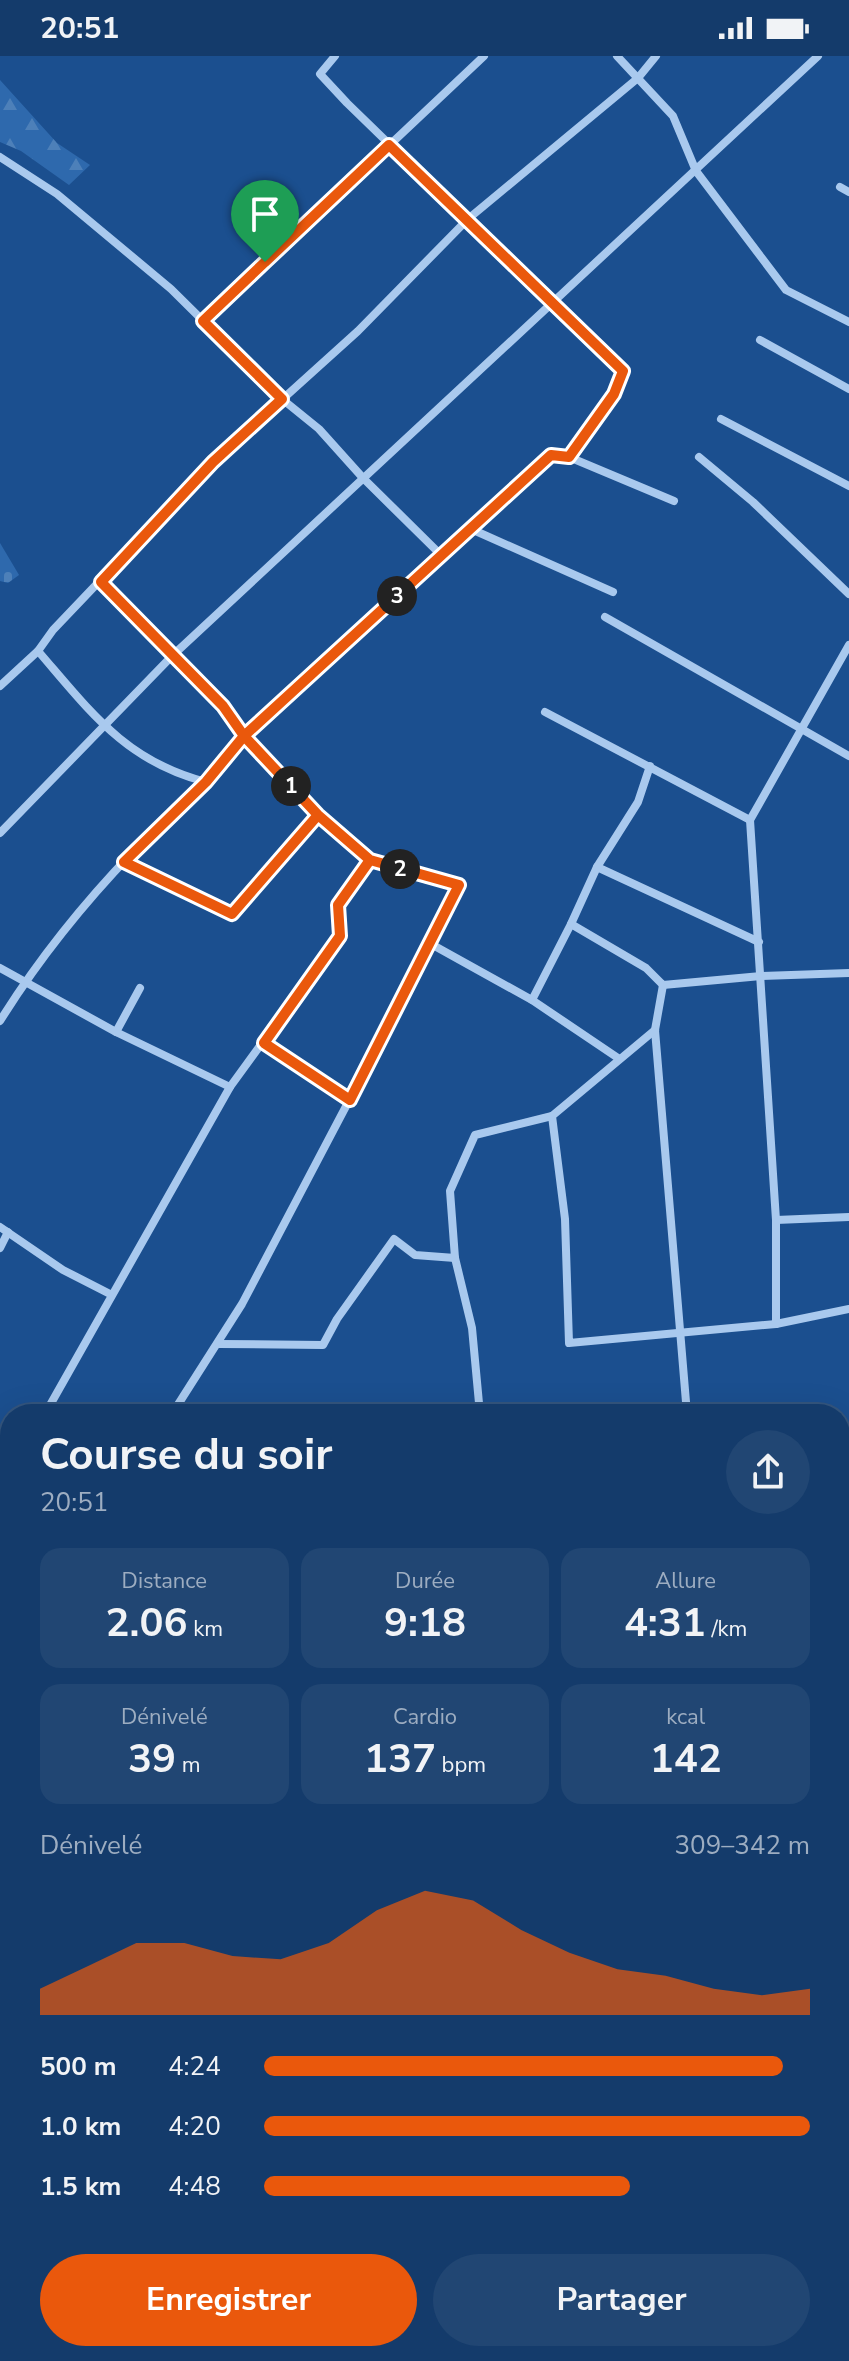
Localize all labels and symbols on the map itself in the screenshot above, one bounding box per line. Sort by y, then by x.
pin [231,180,299,262]
pin: 3 [377,576,417,616]
pin: 1 [271,766,311,806]
pin: 2 [380,849,420,889]

